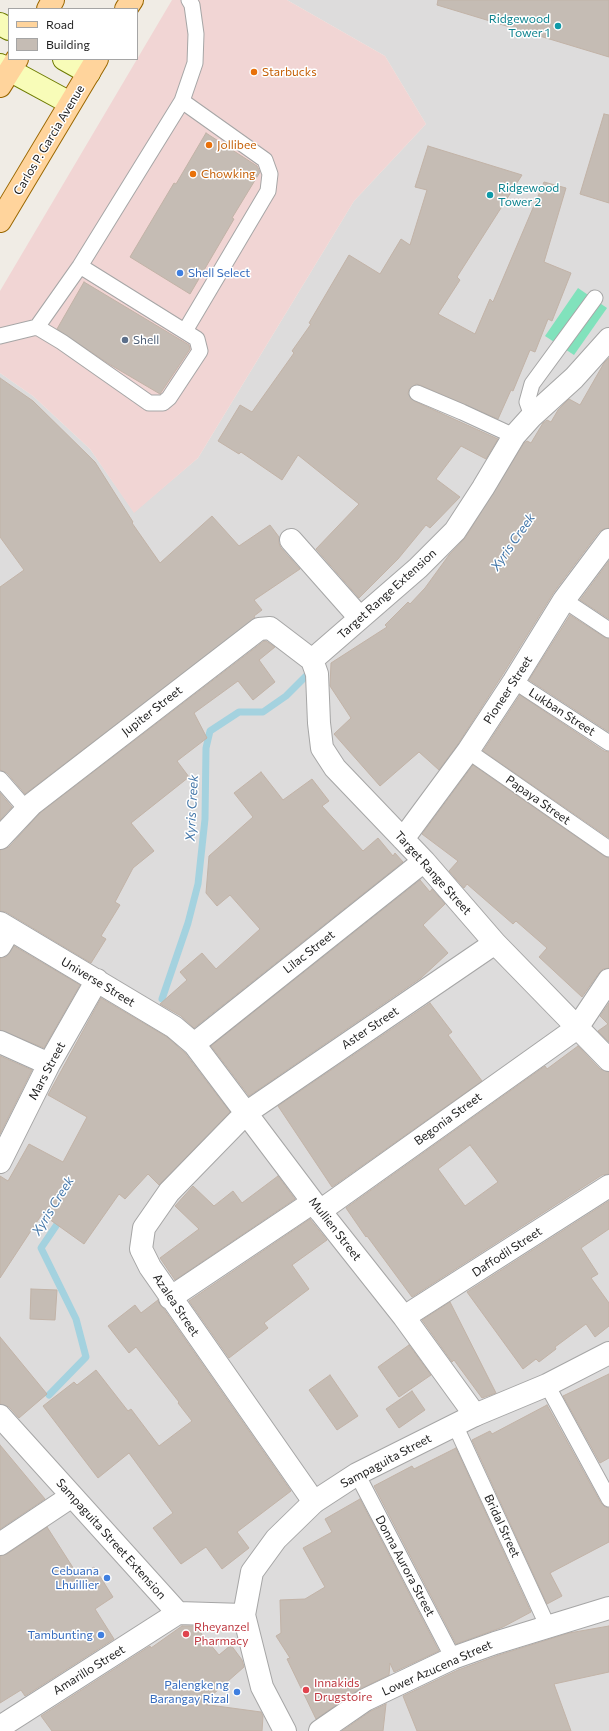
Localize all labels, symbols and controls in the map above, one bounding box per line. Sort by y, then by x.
legend [8,8,138,60]
place label: Ridgewood Tower 1 [489,12,550,40]
text: Road [46,17,74,31]
marker: Ridgewood Tower 1 [553,21,563,31]
text: Building [46,37,90,51]
place label: Starbucks [262,65,317,79]
marker: Starbucks [249,67,259,77]
street label: Carlos P. Garcia Avenue [10,82,88,198]
place label: Jollibee [217,138,257,152]
marker: Jollibee [204,140,214,150]
place label: Chowking [201,167,256,181]
marker: Chowking [188,169,198,179]
place label: Ridgewood Tower 2 [498,181,559,209]
marker: Ridgewood Tower 2 [485,190,495,200]
place label: Shell Select [188,266,250,280]
marker: Shell Select [175,268,185,278]
place label: Shell [133,333,159,347]
marker: Shell [120,335,130,345]
water label: Xyris Creek [488,510,538,574]
street label: Target Range Extension [335,546,439,642]
street label: Pioneer Street [481,653,535,727]
street label: Jupiter Street [119,683,185,739]
street label: Lukban Street [526,685,598,739]
street label: Papaya Street [503,772,573,828]
water label: Xyris Creek [182,774,202,842]
street label: Target Range Street [392,828,474,918]
street label: Lilac Street [280,927,338,977]
street label: Universe Street [58,954,138,1010]
street label: Aster Street [339,1004,401,1052]
street label: Mars Street [26,1039,68,1103]
street label: Begonia Street [411,1090,485,1148]
water label: Xyris Creek [29,1174,77,1238]
street label: Mullien Street [306,1194,364,1264]
street label: Daffodil Street [469,1224,545,1280]
street label: Azalea Street [150,1271,202,1339]
street label: Sampaguita Street [338,1431,434,1491]
street label: Sampaguita Street Extension [53,1476,169,1602]
street label: Bridal Street [481,1492,523,1560]
street label: Donna Aurora Street [372,1513,438,1619]
place label: Cebuana Lhuillier [51,1564,99,1592]
marker: Cebuana Lhuillier [102,1573,112,1583]
place label: Rheyanzel Pharmacy [194,1620,250,1648]
place label: Tambunting [28,1628,93,1642]
marker: Rheyanzel Pharmacy [181,1629,191,1639]
marker: Tambunting [96,1630,106,1640]
street label: Lower Azucena Street [380,1637,494,1699]
street label: Amarillo Street [50,1642,128,1698]
place label: Innakids Drugstoire [314,1676,372,1704]
place label: Palengke ng Barangay Rizal [150,1678,229,1706]
marker: Innakids Drugstoire [301,1685,311,1695]
marker: Palengke ng Barangay Rizal [232,1687,242,1697]

